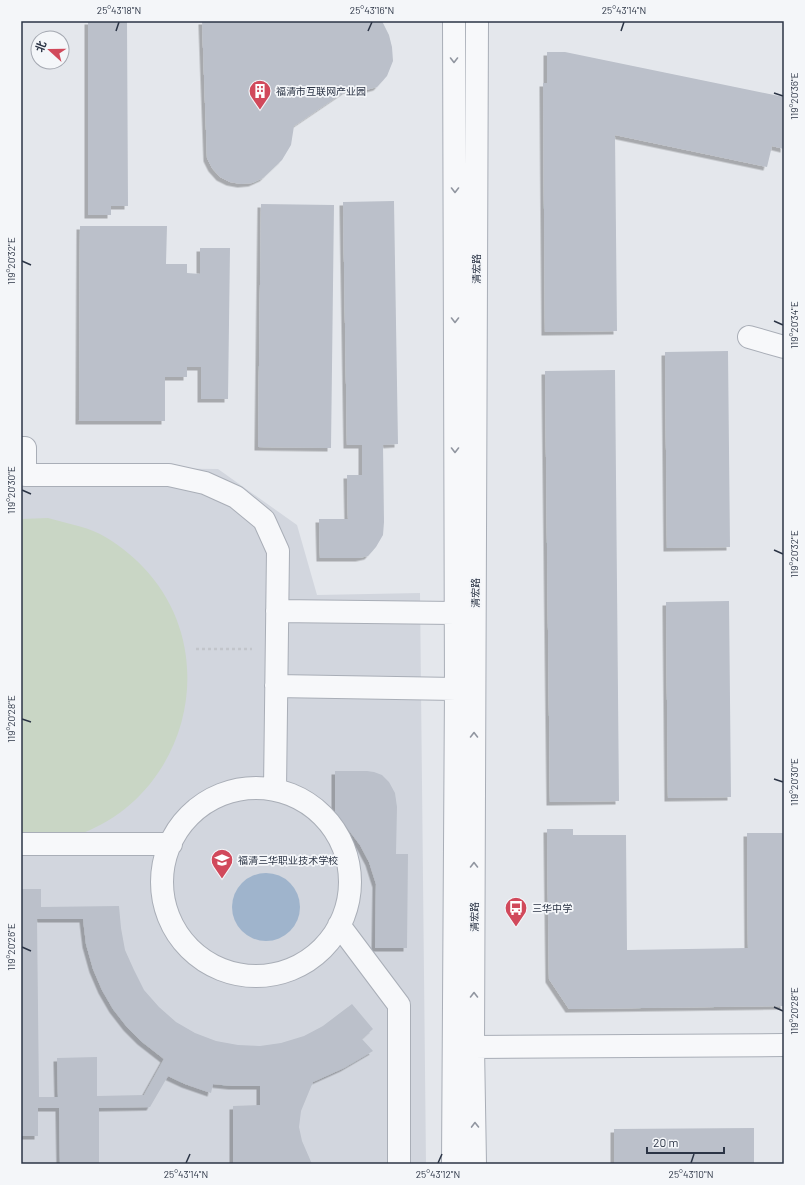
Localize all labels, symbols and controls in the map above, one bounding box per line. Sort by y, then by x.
text: 25°43'18"N [97,4,141,16]
text: 25°43'16"N [350,4,394,16]
text: 25°43'14"N [602,4,646,16]
north arrow [30,30,70,70]
text: 北 [32,39,48,54]
one-way arrow [450,57,459,63]
text: 119°20'36"E [788,72,800,120]
building icon: 福清市互联网产业园 [247,78,273,111]
place label: 福清市互联网产业园 [276,85,366,97]
one-way arrow [451,187,459,193]
text: 119°20'32"E [5,237,17,285]
street label: 清宏路 [470,254,482,284]
text: 119°20'34"E [788,301,800,349]
one-way arrow [451,317,459,323]
one-way arrow [451,447,459,453]
text: 119°20'30"E [5,466,17,514]
text: 119°20'32"E [788,530,800,578]
street label: 清宏路 [469,578,481,608]
text: 119°20'28"E [5,695,17,743]
one-way arrow [470,732,479,738]
text: 119°20'30"E [788,758,800,806]
school or university icon: 福清三华职业技术学校 [209,847,235,880]
place label: 福清三华职业技术学校 [238,854,338,866]
one-way arrow [470,862,478,868]
bus stop icon: 三华中学 [503,895,529,928]
street label: 清宏路 [468,902,480,932]
place label: 三华中学 [532,902,572,914]
text: 119°20'26"E [5,923,17,971]
text: 119°20'28"E [788,987,800,1035]
one-way arrow [470,992,478,998]
one-way arrow [471,1122,479,1128]
scale bar [647,1129,724,1155]
text: 20 m [653,1135,679,1149]
text: 25°43'14"N [164,1168,208,1180]
text: 25°43'12"N [416,1168,460,1180]
text: 25°43'10"N [669,1168,713,1180]

